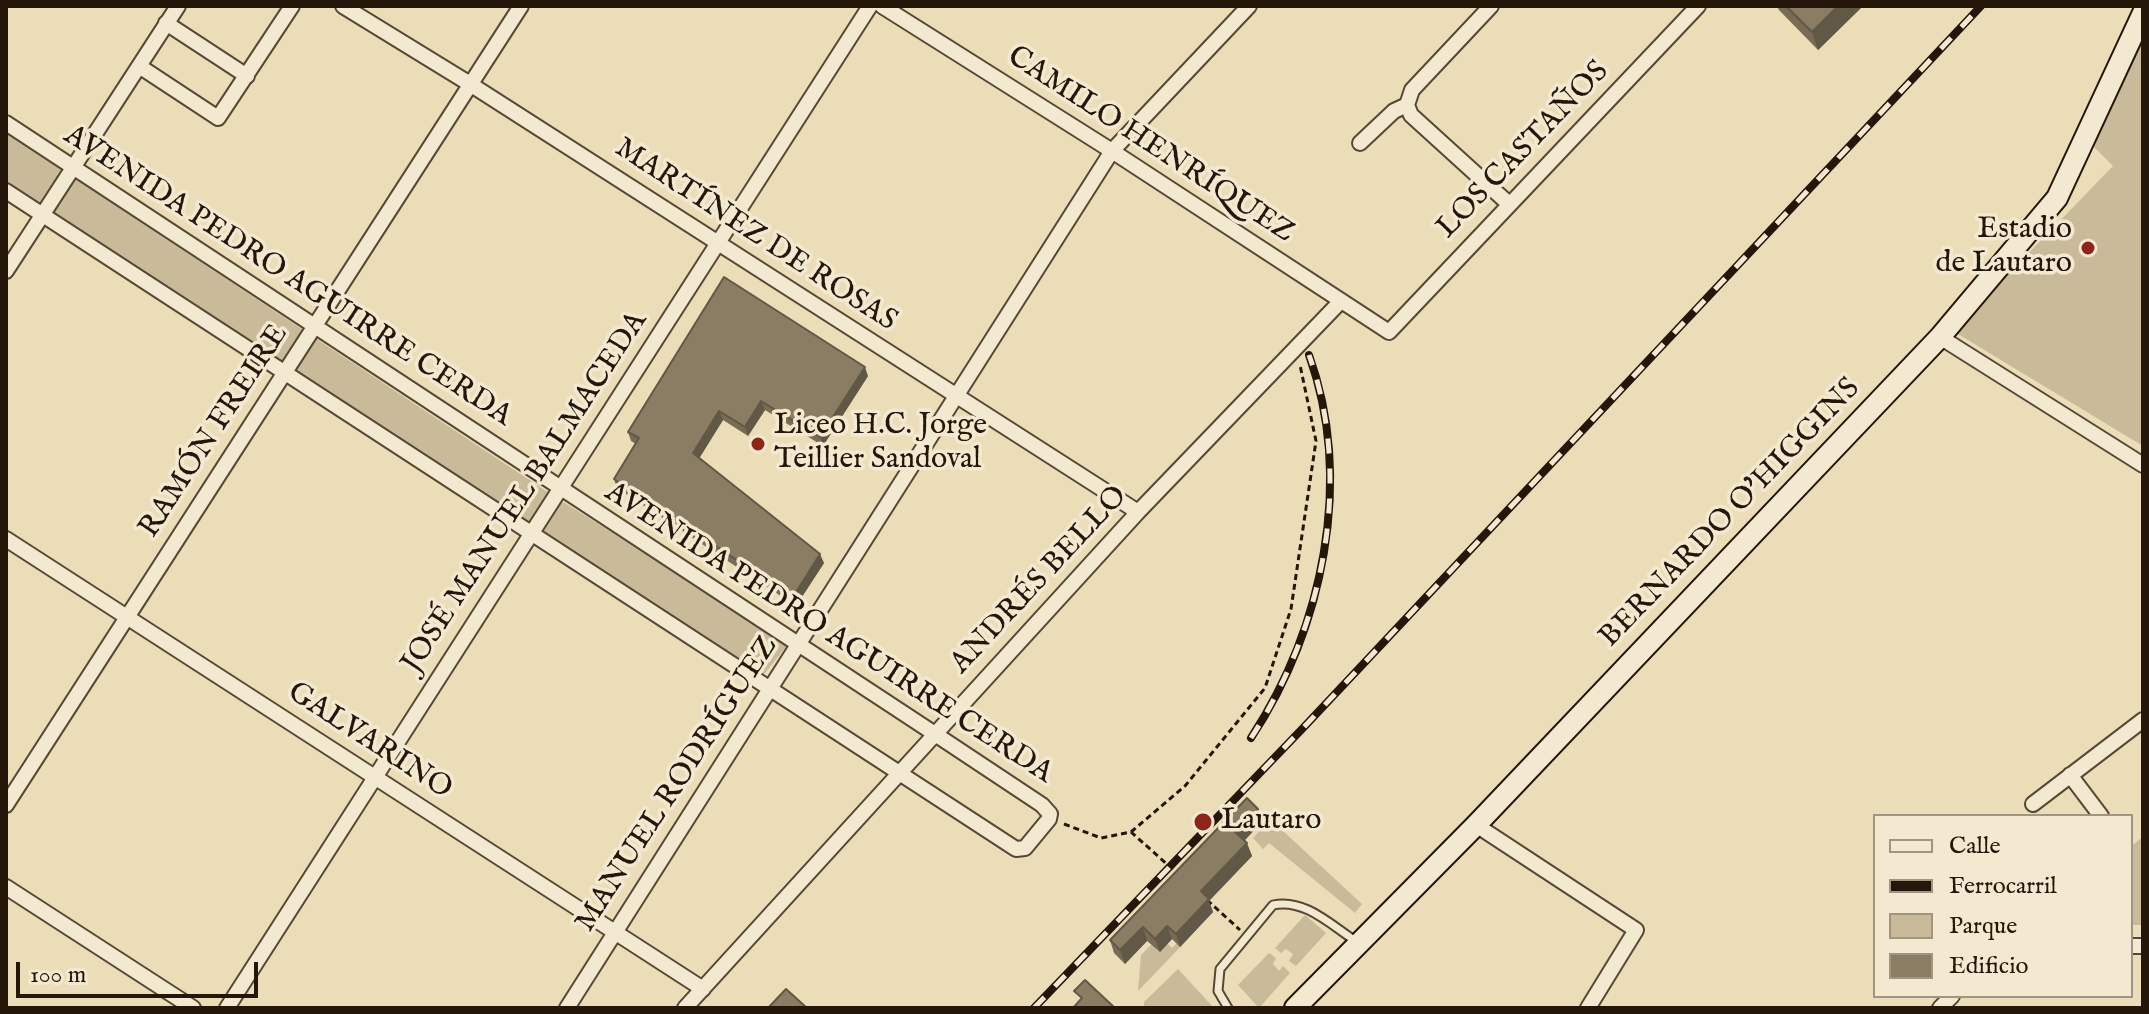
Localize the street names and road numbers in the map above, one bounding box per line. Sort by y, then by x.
street label: CAMILO HENRÍQUEZ [1000,40,1300,252]
street label: LOS CASTAÑOS [1430,55,1618,247]
street label: AVENIDA PEDRO AGUIRRE CERDA [56,118,518,436]
street label: MARTÍNEZ DE ROSAS [607,131,903,341]
street label: JOSÉ MANUEL BALMACEDA [396,306,656,680]
street label: RAMÓN FREIRE [133,319,297,545]
street label: BERNARDO O'HIGGINS [1593,372,1869,656]
street label: AVENIDA PEDRO AGUIRRE CERDA [597,475,1059,793]
street label: ANDRÉS BELLO [944,480,1136,682]
street label: MANUEL RODRÍGUEZ [569,631,787,939]
street label: GALVARINO [280,675,458,809]

